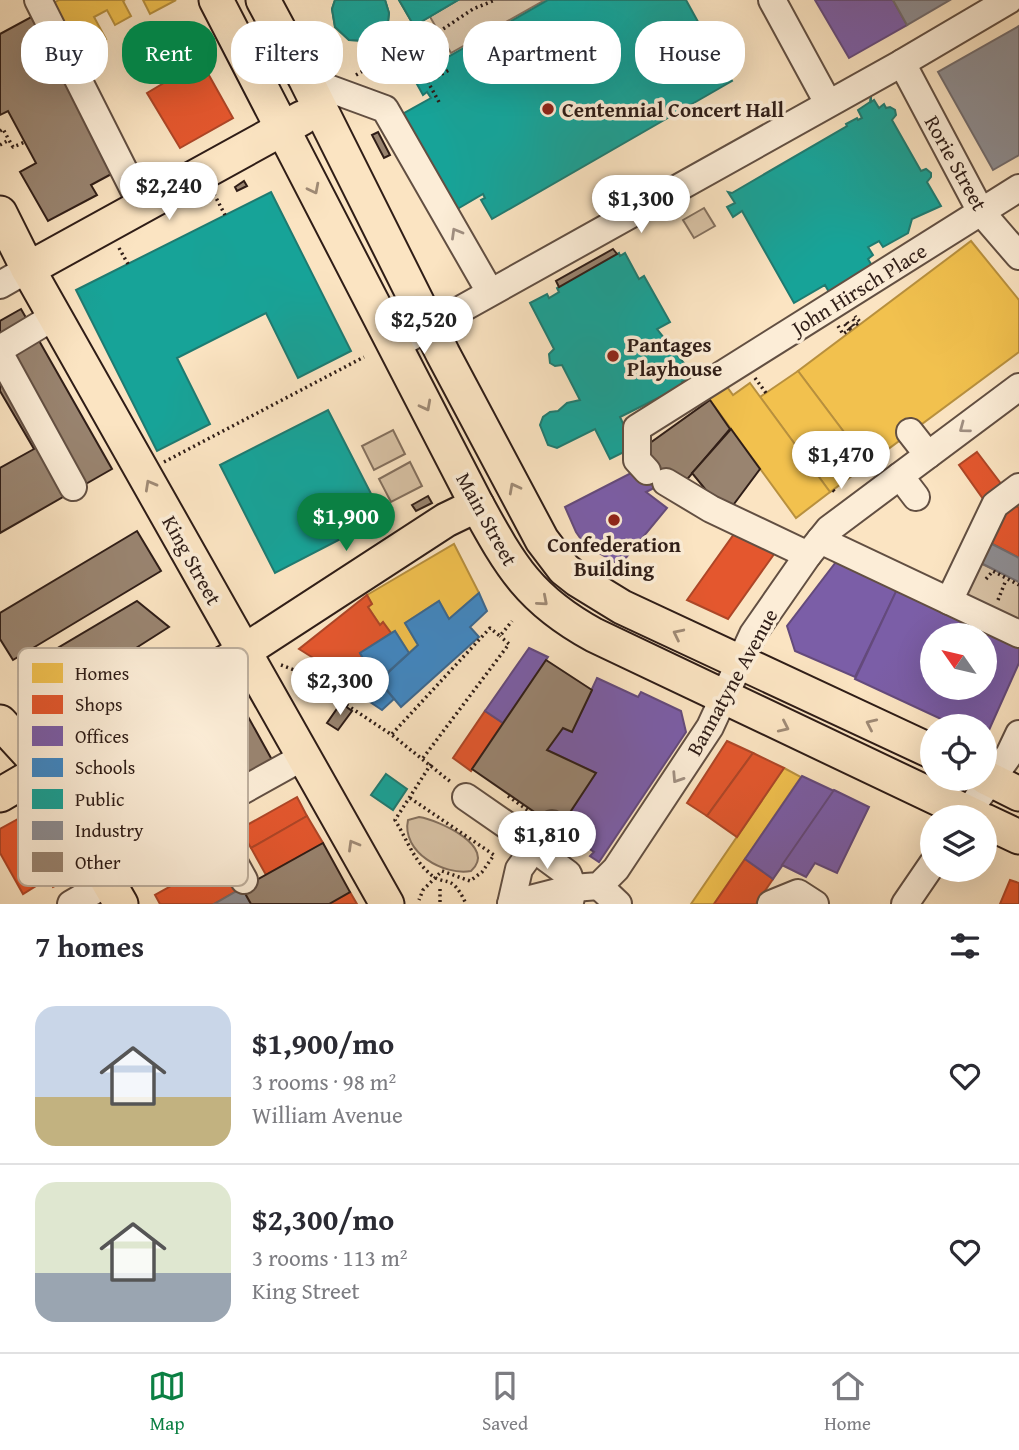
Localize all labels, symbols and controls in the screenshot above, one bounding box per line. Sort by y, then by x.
chip: Buy [21,21,108,84]
chip: Rent [122,21,217,84]
chip: Filters [231,21,343,84]
chip: New [357,21,449,84]
chip: Apartment [463,21,621,84]
chip: House [635,21,745,84]
place label: Centennial Concert Hall [562,94,785,125]
marker: Centennial Concert Hall [540,101,556,117]
street label: Rorie Street [917,110,995,217]
pin: $2,240 [112,162,226,222]
text: $2,240 [136,168,202,201]
pin: $1,300 [584,176,698,235]
text: $1,300 [608,181,674,214]
one-way arrow [306,182,320,194]
one-way arrow [451,227,464,240]
street label: John Hirsch Place [783,235,933,345]
pin: $2,520 [367,296,481,356]
text: $2,520 [391,302,457,335]
place label: Pantages Playhouse [627,329,722,384]
marker: Pantages Playhouse [605,348,621,364]
one-way arrow [417,399,431,412]
one-way arrow [960,419,972,432]
pin: $1,470 [784,432,898,491]
text: $1,470 [808,437,874,470]
street label: Main Street [449,467,526,572]
one-way arrow [145,480,158,493]
one-way arrow [508,482,522,495]
pin: $1,900 [289,494,403,553]
text: $1,900 [313,499,379,532]
street label: King Street [155,509,230,611]
marker: Confederation Building [606,512,622,528]
place label: Confederation Building [547,529,681,584]
one-way arrow [535,593,548,605]
street label: Bannatyne Avenue [679,603,785,761]
north arrow [920,623,998,700]
map controls [920,623,997,882]
one-way arrow [673,628,685,642]
legend [18,648,248,886]
pin: $2,300 [283,658,397,717]
text: Homes [75,659,129,687]
text: $2,300 [307,663,373,696]
text: Shops [75,690,122,718]
button: locate [920,714,997,791]
one-way arrow [777,718,789,732]
one-way arrow [866,718,878,732]
text: Offices [75,722,129,750]
text: Schools [75,753,135,781]
one-way arrow [673,770,685,783]
text: Public [75,785,124,813]
button: layers [920,805,997,882]
pin: $1,810 [490,812,604,871]
text: Industry [75,816,144,844]
text: $1,810 [514,817,580,850]
one-way arrow [348,839,361,852]
text: Other [75,848,121,876]
text: 7 homes [35,924,144,968]
icon: filters [946,927,984,965]
text: $1,900/mo [252,1021,394,1065]
icon: home [91,1034,175,1118]
icon: heart [946,1057,984,1095]
text: 3 rooms · 98 m² [252,1065,396,1098]
text: William Avenue [252,1098,403,1131]
text: $2,300/mo [252,1197,394,1241]
icon: home [91,1210,175,1294]
icon: heart [946,1233,984,1271]
text: 3 rooms · 113 m² [252,1241,407,1274]
text: King Street [252,1274,360,1307]
tab: Map [148,1367,186,1437]
tab: Saved [482,1367,528,1437]
tab: Home [824,1367,871,1437]

